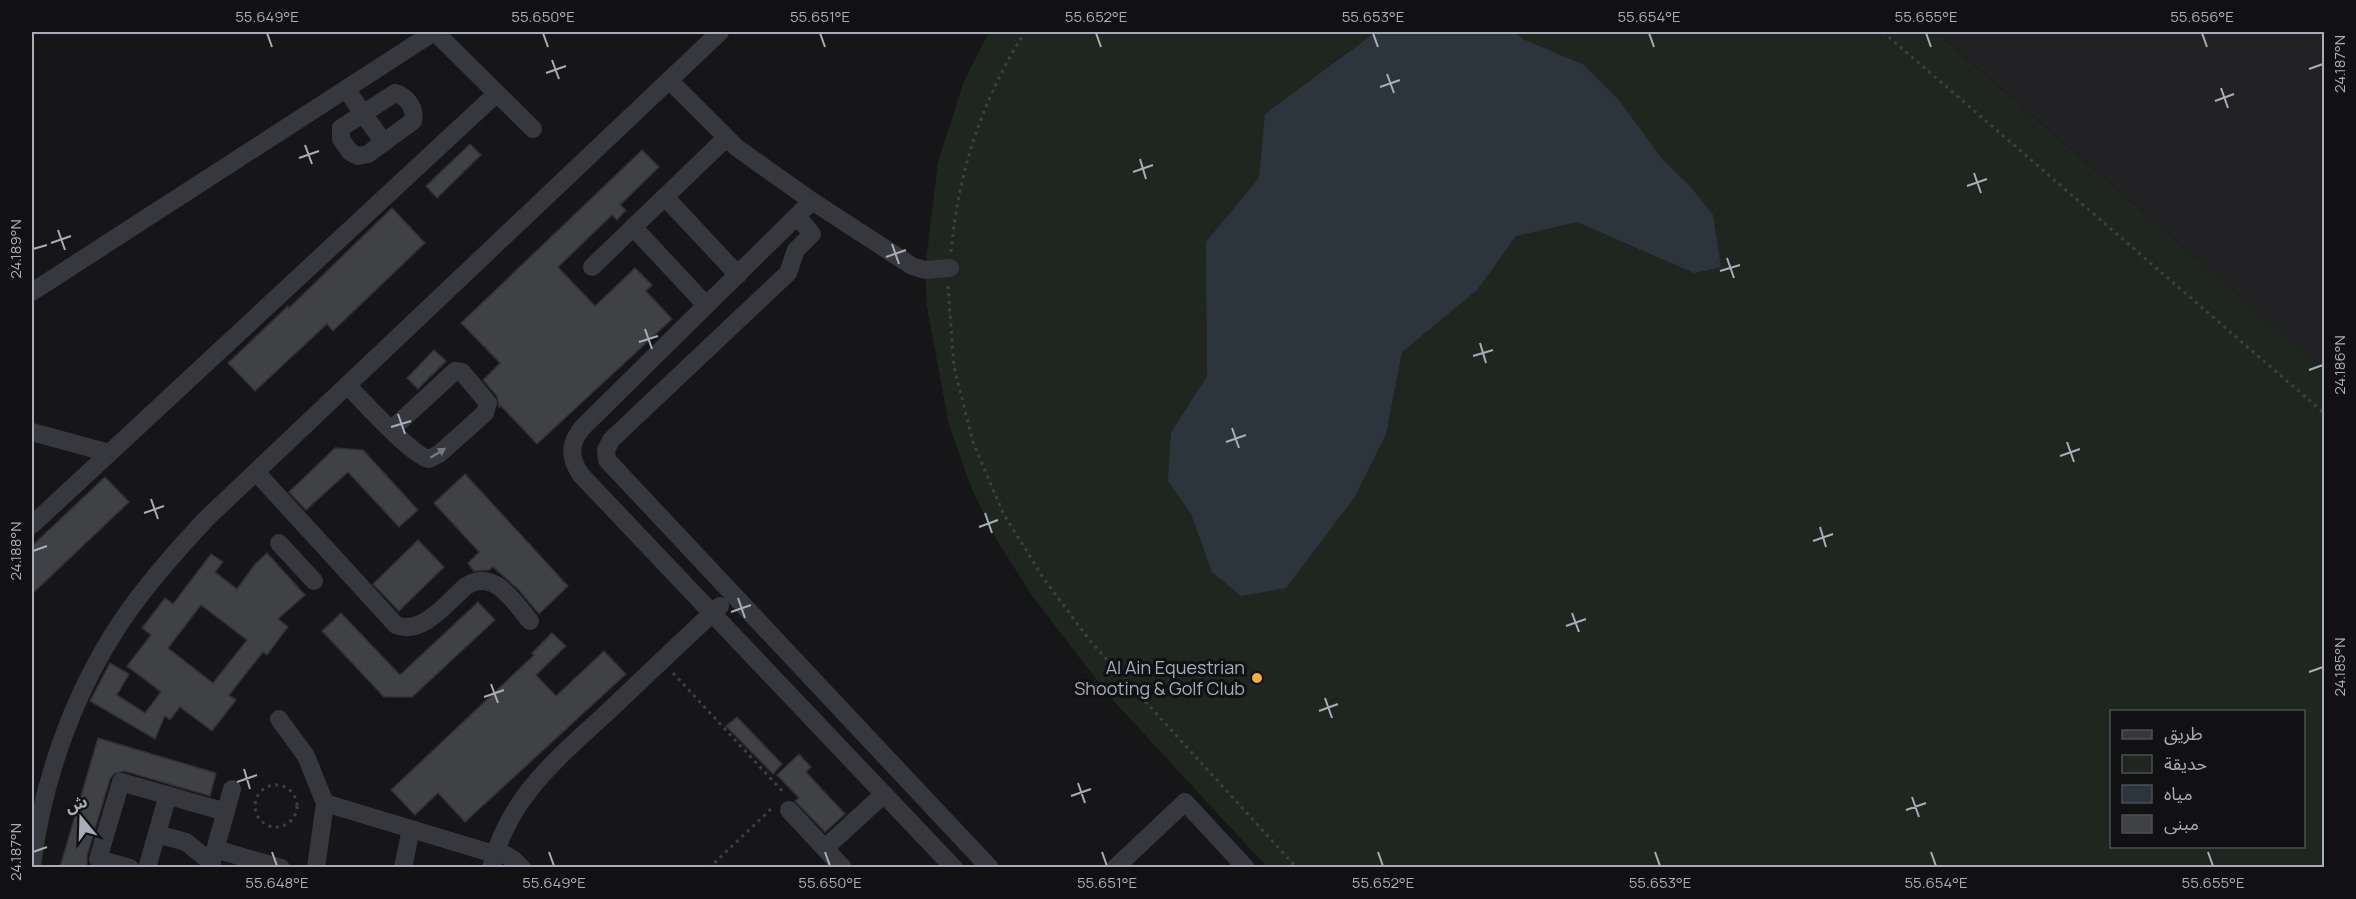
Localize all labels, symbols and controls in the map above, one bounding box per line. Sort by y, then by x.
text: 55.649°E [235,6,299,27]
text: 55.650°E [511,6,575,27]
text: 55.651°E [790,6,850,27]
text: 55.652°E [1065,6,1127,27]
text: 55.653°E [1342,6,1404,27]
text: 55.654°E [1617,6,1681,27]
text: 55.655°E [1894,6,1958,27]
text: 55.656°E [2170,6,2234,27]
text: 24.187°N [2329,35,2350,93]
text: 24.189°N [5,219,26,279]
text: 24.186°N [2329,335,2350,395]
one-way arrow [429,448,446,459]
text: 24.188°N [5,521,26,581]
text: 24.185°N [2329,637,2350,697]
place label: Al Ain Equestrian Shooting & Golf Club [1074,655,1245,700]
marker: Al Ain Equestrian Shooting & Golf Club [1250,671,1264,685]
legend [2110,710,2305,848]
text: طريق [2164,721,2203,745]
text: حديقة [2164,751,2207,775]
text: مياه [2164,781,2193,805]
north arrow [51,788,111,848]
text: ش [62,790,90,818]
text: مبنى [2164,811,2199,835]
text: 24.187°N [5,823,26,881]
text: 55.648°E [245,872,309,893]
text: 55.649°E [522,872,586,893]
text: 55.650°E [798,872,862,893]
text: 55.651°E [1077,872,1137,893]
text: 55.652°E [1352,872,1414,893]
text: 55.653°E [1629,872,1691,893]
text: 55.654°E [1904,872,1968,893]
text: 55.655°E [2181,872,2245,893]

